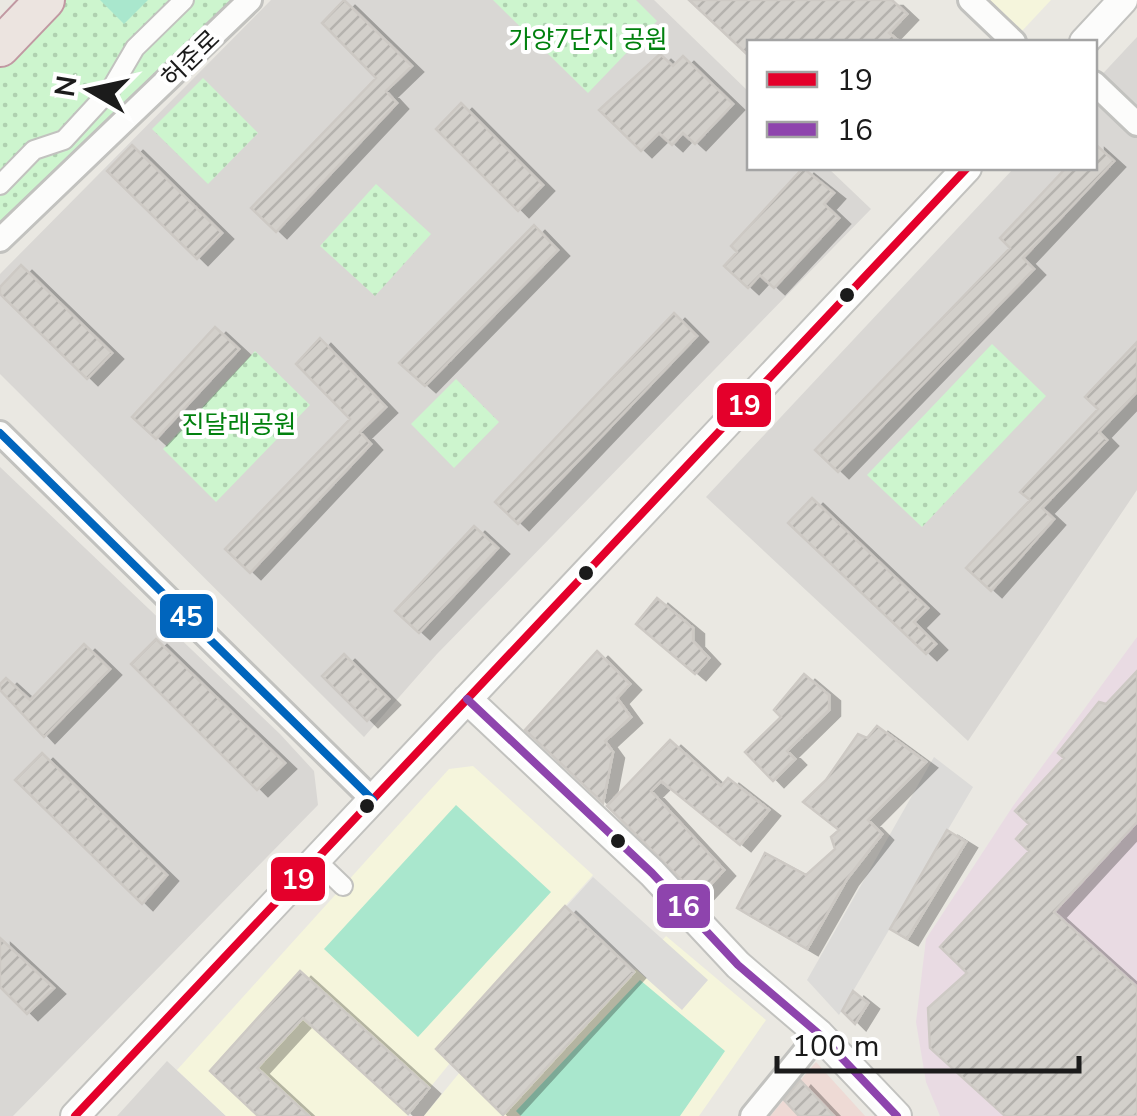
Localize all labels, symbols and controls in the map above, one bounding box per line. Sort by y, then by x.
street label: 허준로 [154,23,227,95]
park label: 가양7단지 공원 [508,23,668,57]
north arrow [40,40,140,140]
legend [747,40,1097,170]
text: 19 [837,60,873,101]
text: N [46,73,87,100]
text: 16 [837,110,873,151]
unlabelled marker [837,285,857,305]
line badge: 19 [715,381,773,429]
text: 19 [727,387,761,425]
park label: 진달래공원 [181,408,297,442]
unlabelled marker [576,563,596,583]
line badge: 45 [158,592,215,640]
text: 45 [169,598,203,636]
unlabelled marker [357,796,377,816]
unlabelled marker [608,831,628,851]
line badge: 19 [269,855,327,903]
text: 19 [281,861,315,899]
line badge: 16 [655,882,712,930]
text: 16 [666,888,700,926]
scale bar [777,1011,1080,1073]
text: 100 m [792,1026,879,1067]

